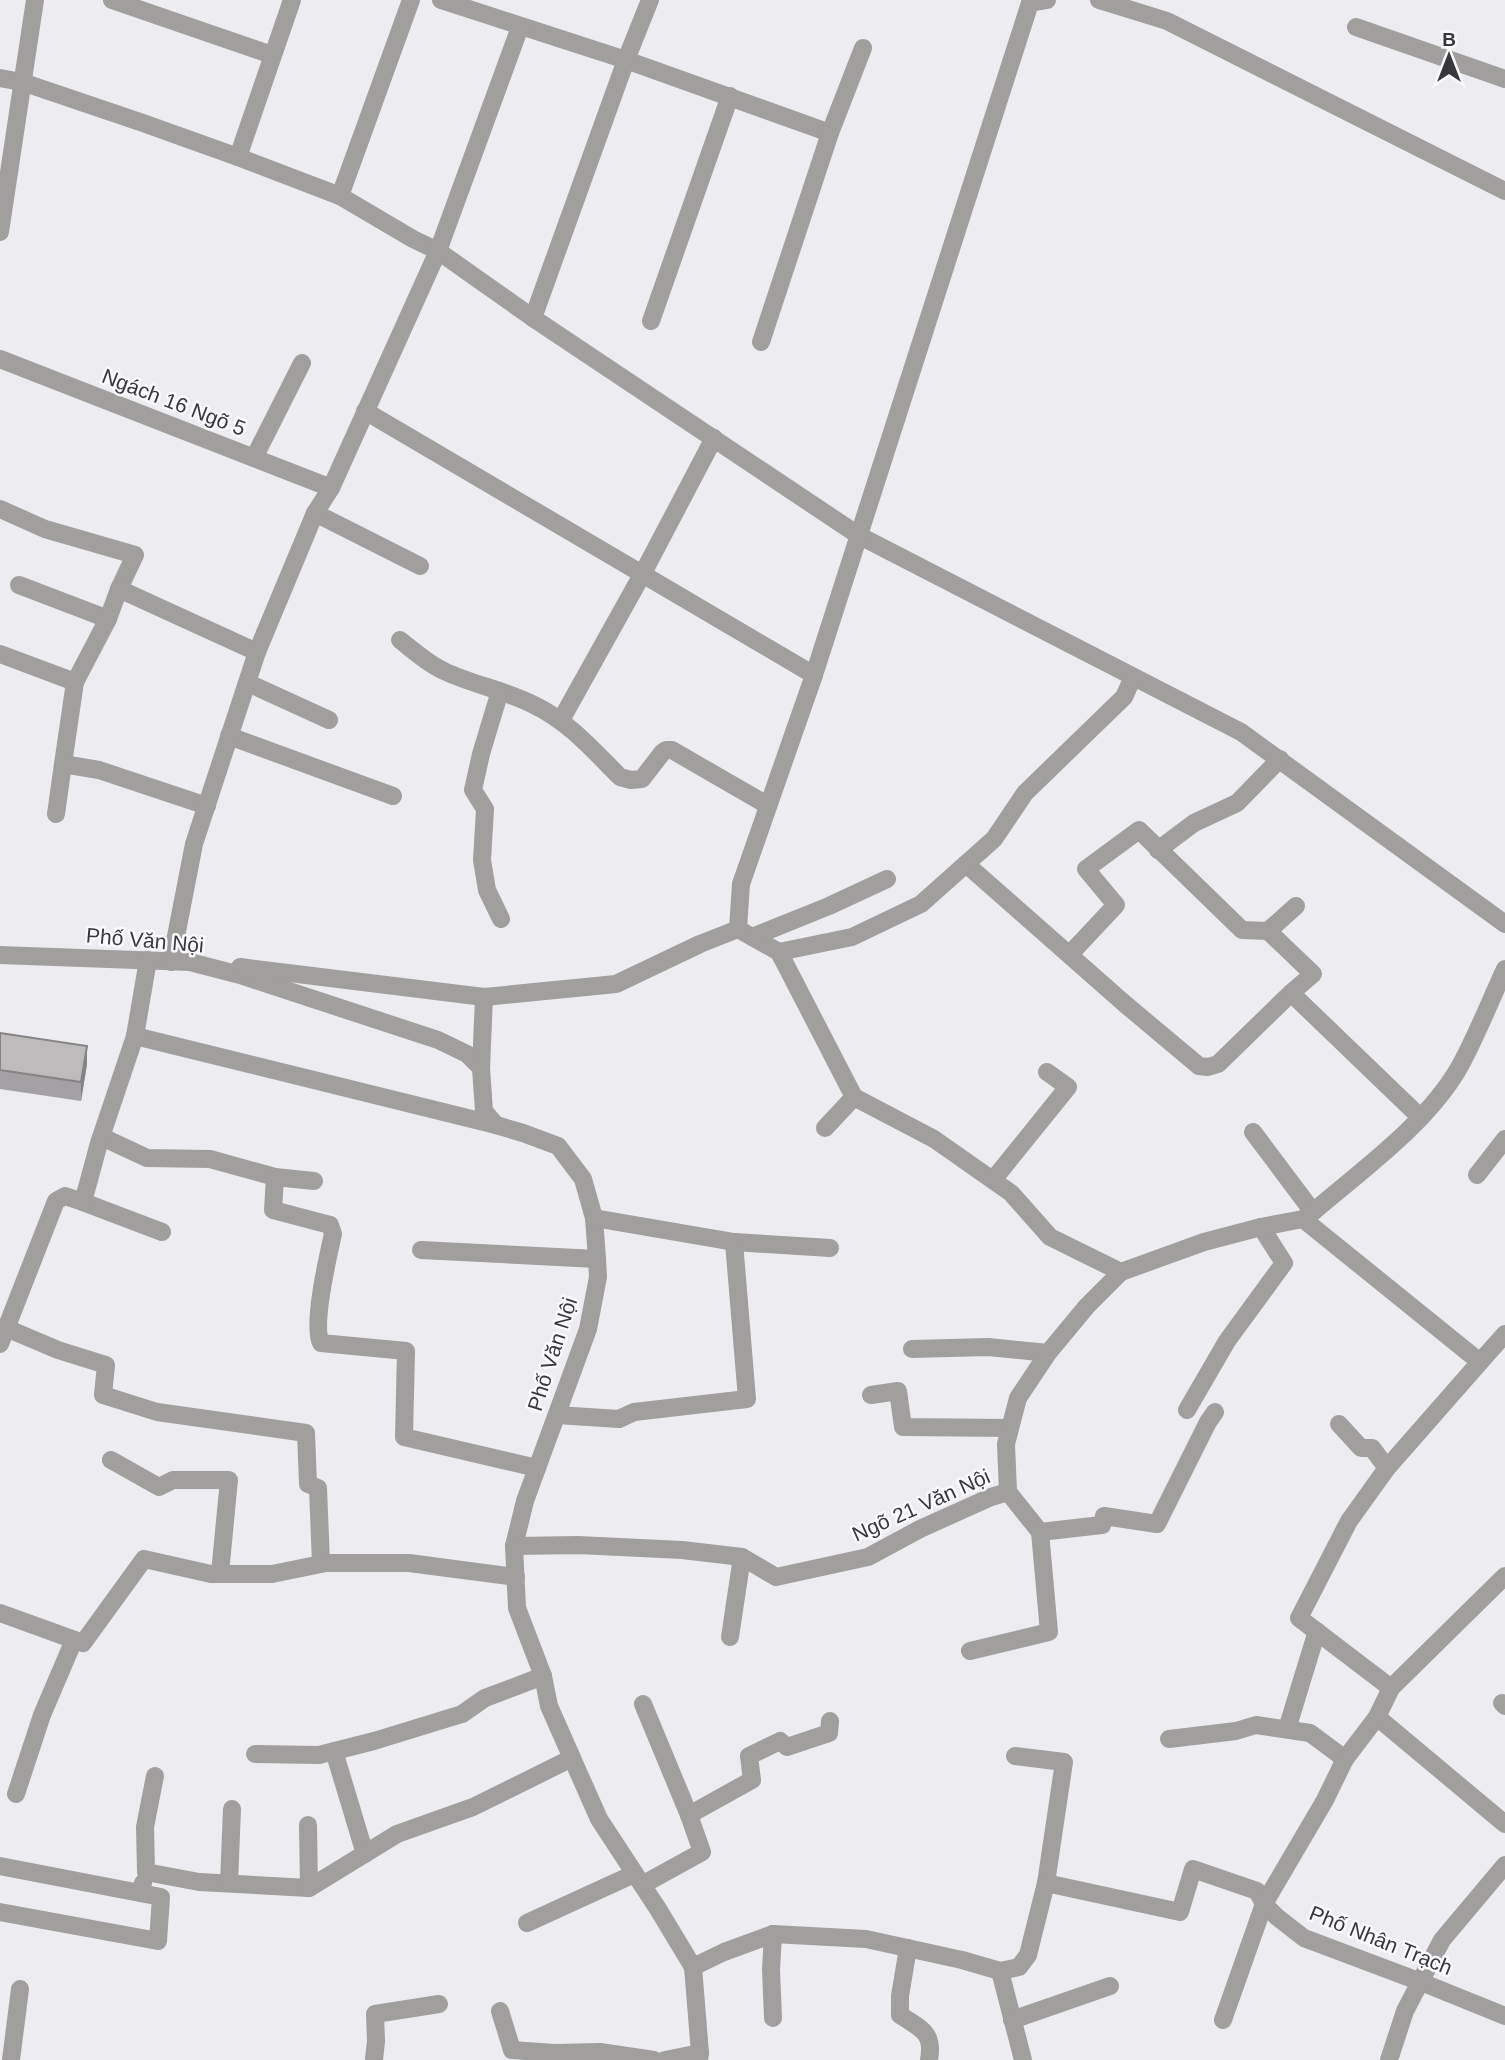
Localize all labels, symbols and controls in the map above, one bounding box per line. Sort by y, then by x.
north arrow [1414,21,1484,91]
text: B [1442,29,1456,50]
street label: Ngách 16 Ngõ 5 [99,364,249,440]
street label: Phố Văn Nội [85,923,205,957]
street label: Phố Văn Nội [523,1294,581,1414]
street label: Ngõ 21 Văn Nội [849,1464,993,1546]
street label: Phố Nhân Trạch [1306,1901,1456,1979]

